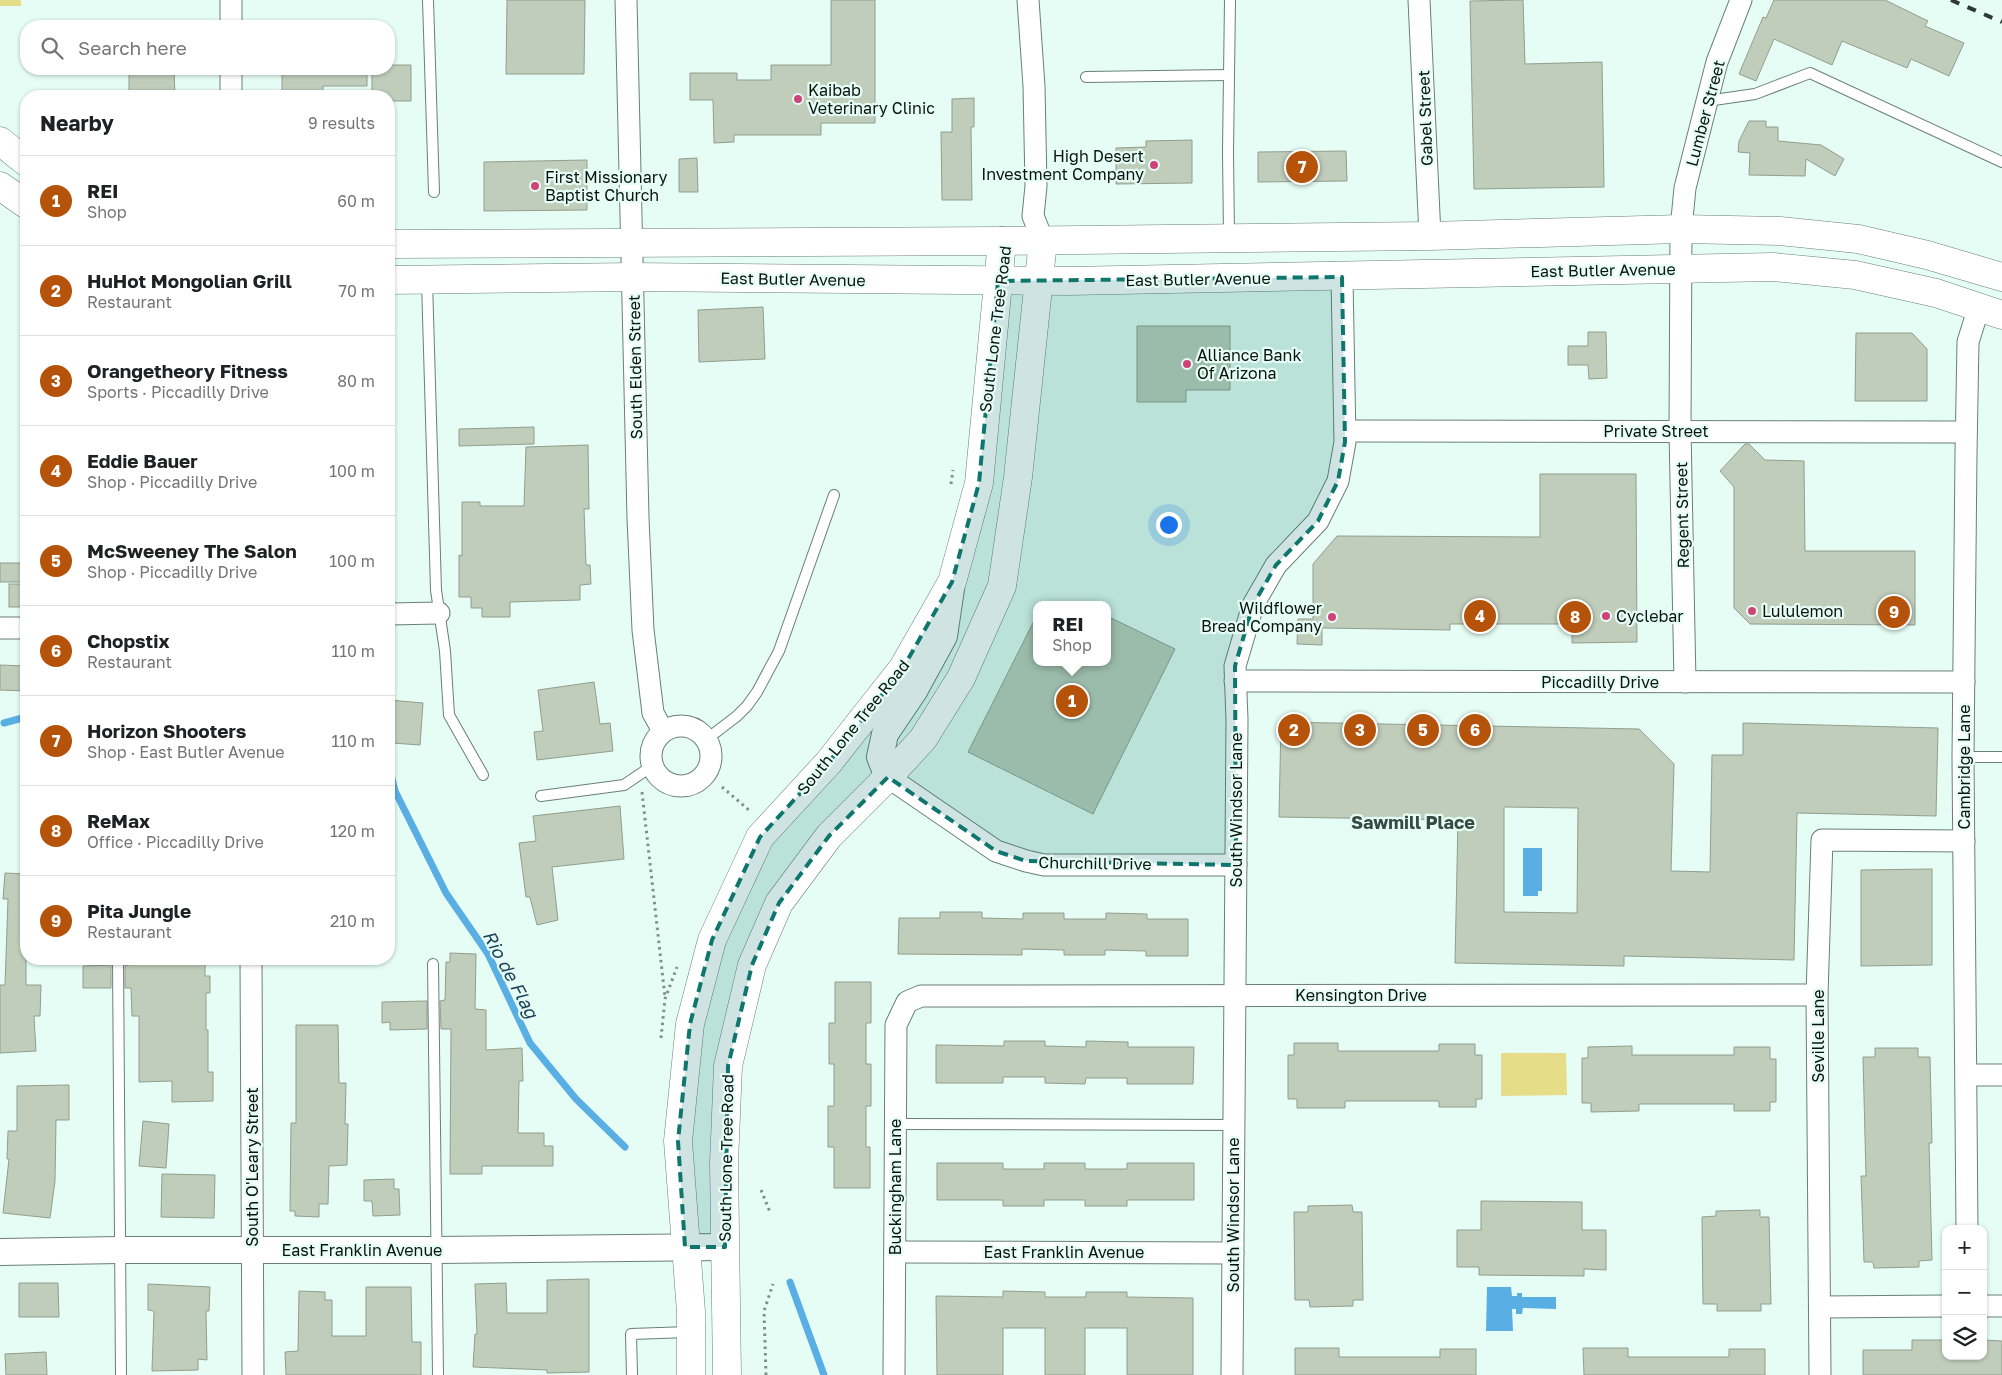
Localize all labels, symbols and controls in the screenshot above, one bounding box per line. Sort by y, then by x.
search box [20,20,395,75]
icon: search [38,34,66,62]
text: Search here [78,36,187,59]
street label: Lumber Street [1681,58,1729,168]
street label: Gabel Street [1413,70,1437,166]
place label: Kaibab Veterinary Clinic [808,80,935,118]
marker: Kaibab Veterinary Clinic [792,93,804,105]
text: Nearby [40,110,114,136]
text: 9 results [308,113,375,133]
place label: High Desert Investment Company [981,146,1144,184]
pin: 7 [1286,148,1318,186]
marker: High Desert Investment Company [1148,159,1160,171]
place label: First Missionary Baptist Church [545,167,667,205]
text: REI [87,179,119,202]
marker: First Missionary Baptist Church [529,180,541,192]
text: 1 [52,191,60,211]
text: 60 m [337,191,375,211]
text: Shop [87,202,127,222]
street label: South Lone Tree Road [975,245,1015,413]
street label: East Butler Avenue [1530,259,1676,281]
street label: East Butler Avenue [720,268,866,290]
street label: East Butler Avenue [1125,268,1271,290]
text: HuHot Mongolian Grill [87,269,292,292]
text: 2 [51,281,61,301]
text: 70 m [338,281,375,301]
text: Restaurant [87,292,172,312]
street label: South Elden Street [624,294,646,440]
place label: Alliance Bank Of Arizona [1197,345,1301,383]
marker: Alliance Bank Of Arizona [1181,358,1193,370]
text: Orangetheory Fitness [87,359,288,382]
text: 3 [51,371,61,391]
text: 80 m [337,371,375,391]
text: Sports · Piccadilly Drive [87,382,269,402]
street label: Private Street [1603,421,1709,441]
text: Eddie Bauer [87,449,198,472]
text: 4 [51,461,61,481]
text: 100 m [329,461,375,481]
street label: Regent Street [1671,462,1693,568]
text: Shop · Piccadilly Drive [87,472,257,492]
your location [1156,512,1182,538]
text: McSweeney The Salon [87,539,297,562]
text: 5 [51,551,61,571]
text: 100 m [329,551,375,571]
text: Shop · Piccadilly Drive [87,562,257,582]
pin: 9 [1878,593,1910,631]
pin: 4 [1464,597,1496,635]
place label: Wildflower Bread Company [1201,598,1322,636]
pin: 8 [1559,598,1591,636]
popup [1033,601,1111,666]
place label: Lululemon [1762,601,1843,621]
marker: Lululemon [1746,605,1758,617]
place label: Cyclebar [1616,606,1684,626]
marker: Cyclebar [1600,610,1612,622]
marker: Wildflower Bread Company [1326,611,1338,623]
text: REI [1052,612,1084,635]
text: Chopstix [87,629,169,652]
text: Shop [1052,635,1092,655]
text: 6 [51,641,61,661]
text: 110 m [331,641,375,661]
text: Restaurant [87,652,172,672]
street label: South Lone Tree Road [792,656,914,798]
street label: Piccadilly Drive [1541,672,1659,692]
pin: 1 [1056,682,1088,720]
street label: Cambridge Lane [1954,705,1974,829]
pin: 2 [1278,711,1310,749]
pin: 3 [1344,711,1376,749]
pin: 5 [1407,711,1439,749]
pin: 6 [1459,711,1491,749]
text: Horizon Shooters [87,719,247,742]
text: 7 [52,731,60,751]
text: 110 m [331,731,375,751]
street label: South Windsor Lane [1226,733,1246,887]
text: Shop · East Butler Avenue [87,742,285,762]
text: ReMax [87,809,150,832]
district label: Sawmill Place [1351,811,1475,833]
text: 8 [51,821,61,841]
text: 120 m [330,821,375,841]
text: Office · Piccadilly Drive [87,832,264,852]
street label: Churchill Drive [1038,852,1152,874]
text: Pita Jungle [87,899,191,922]
text: 9 [51,911,61,931]
text: 210 m [330,911,375,931]
text: Restaurant [87,922,172,942]
water label: Rio de Flag [479,926,544,1023]
street label: Kensington Drive [1295,985,1427,1005]
street label: Seville Lane [1808,989,1828,1083]
street label: South Lone Tree Road [715,1074,737,1242]
street label: South O'Leary Street [242,1087,262,1247]
street label: Buckingham Lane [885,1119,905,1255]
street label: South Windsor Lane [1223,1138,1243,1292]
map controls [1942,1225,1987,1360]
button: + [1942,1225,1987,1270]
street label: East Franklin Avenue [282,1240,442,1260]
street label: East Franklin Avenue [984,1242,1144,1262]
button: − [1942,1270,1987,1315]
button: layers [1942,1315,1987,1360]

